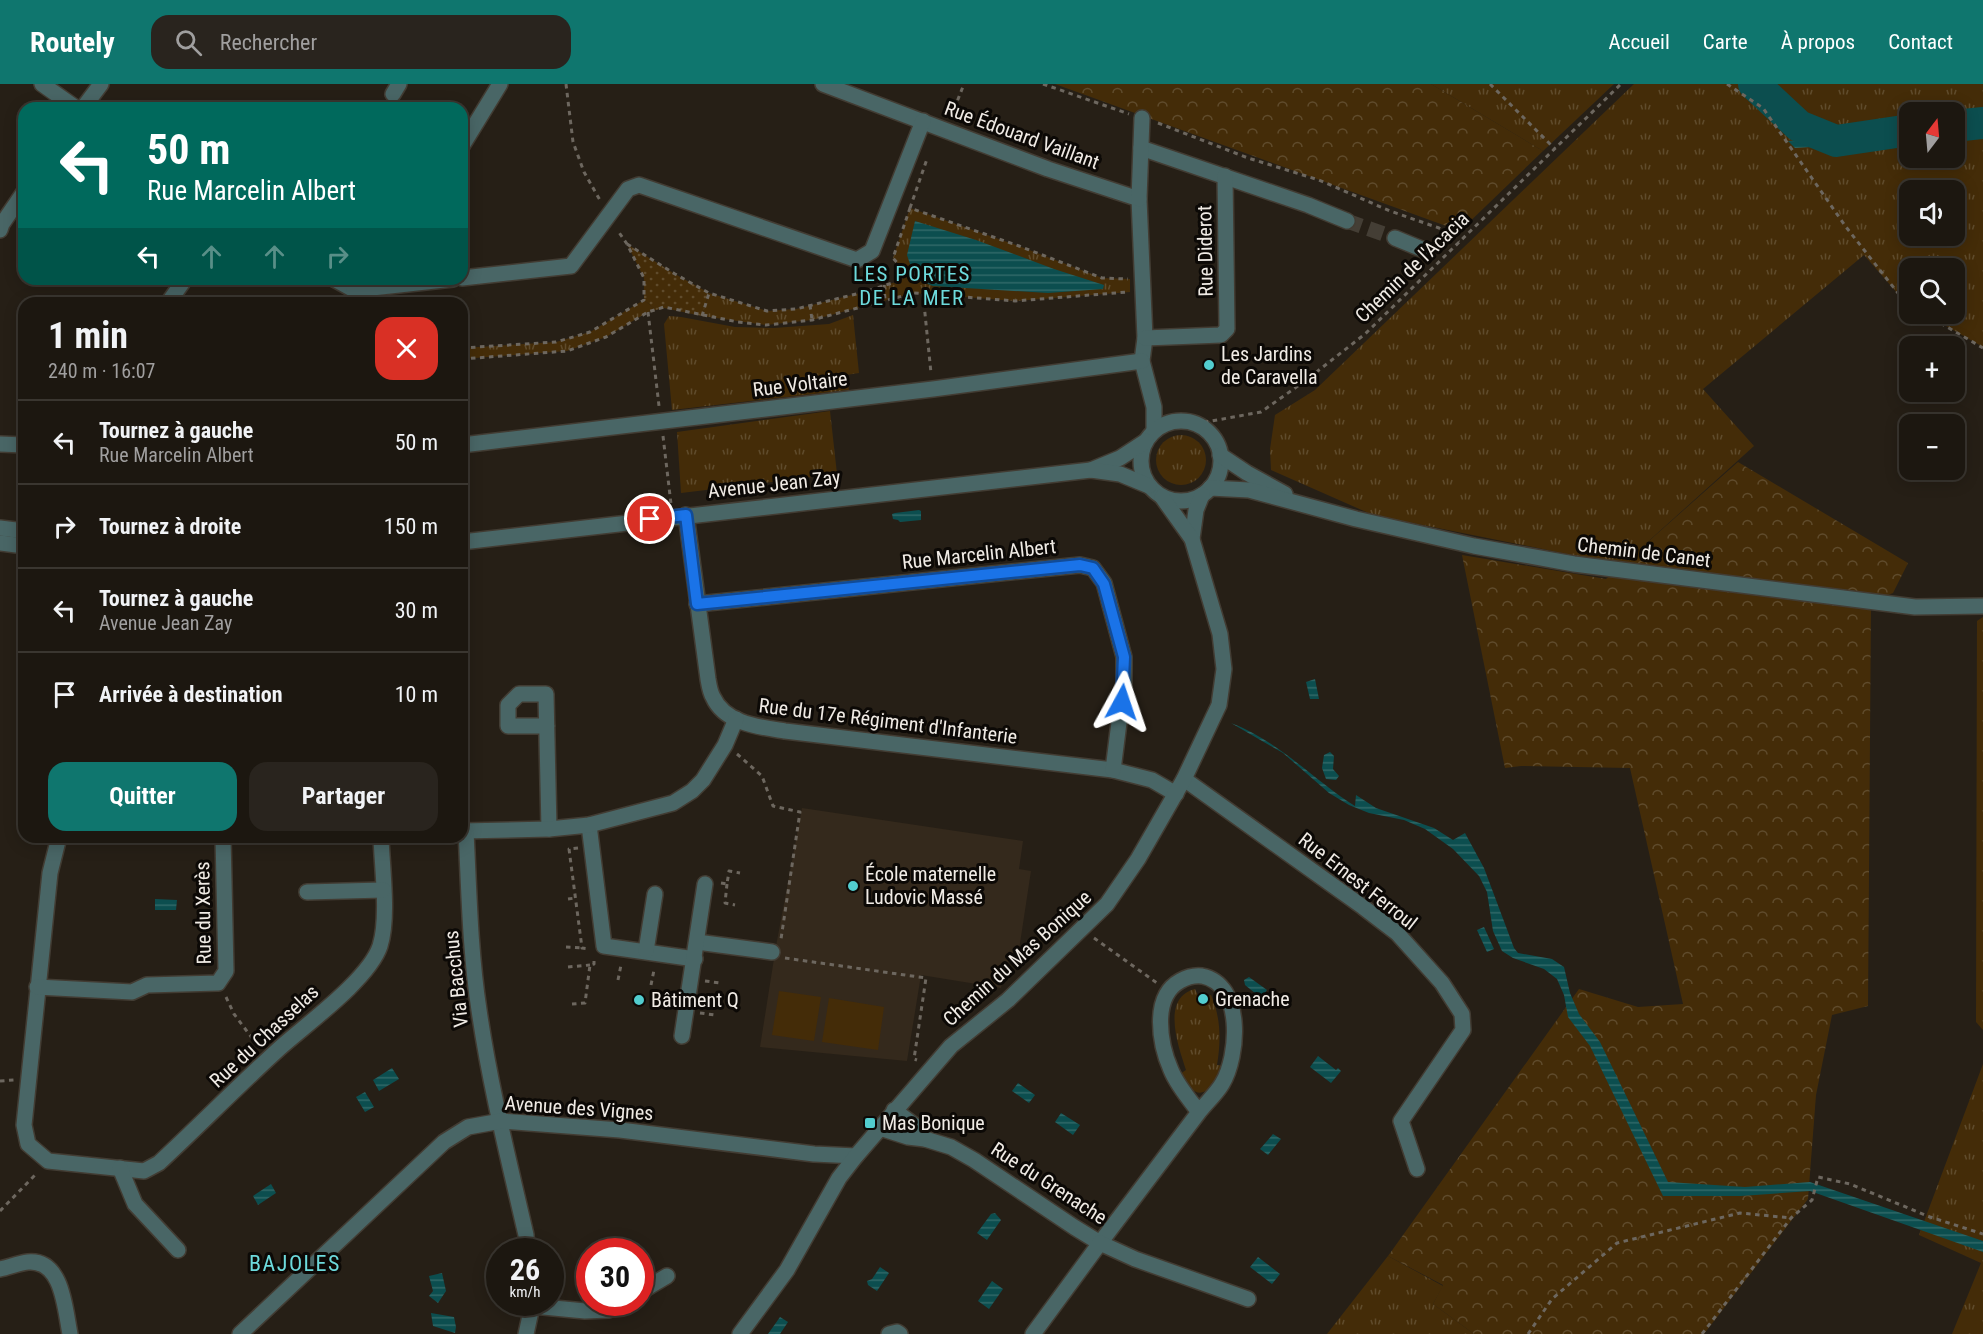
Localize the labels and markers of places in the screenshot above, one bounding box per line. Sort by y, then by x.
place label: Les Jardins de Caravella [1221,342,1318,389]
marker: Les Jardins de Caravella [1202,358,1216,372]
pin [624,493,675,544]
place label: École maternelle Ludovic Massé [865,862,996,909]
marker: École maternelle Ludovic Massé [846,879,860,893]
place label: Grenache [1215,987,1290,1011]
place label: Bâtiment Q [651,988,739,1012]
marker: Grenache [1196,992,1210,1006]
marker: Bâtiment Q [632,993,646,1007]
place label: Mas Bonique [882,1111,985,1135]
marker: Mas Bonique [863,1116,877,1130]

